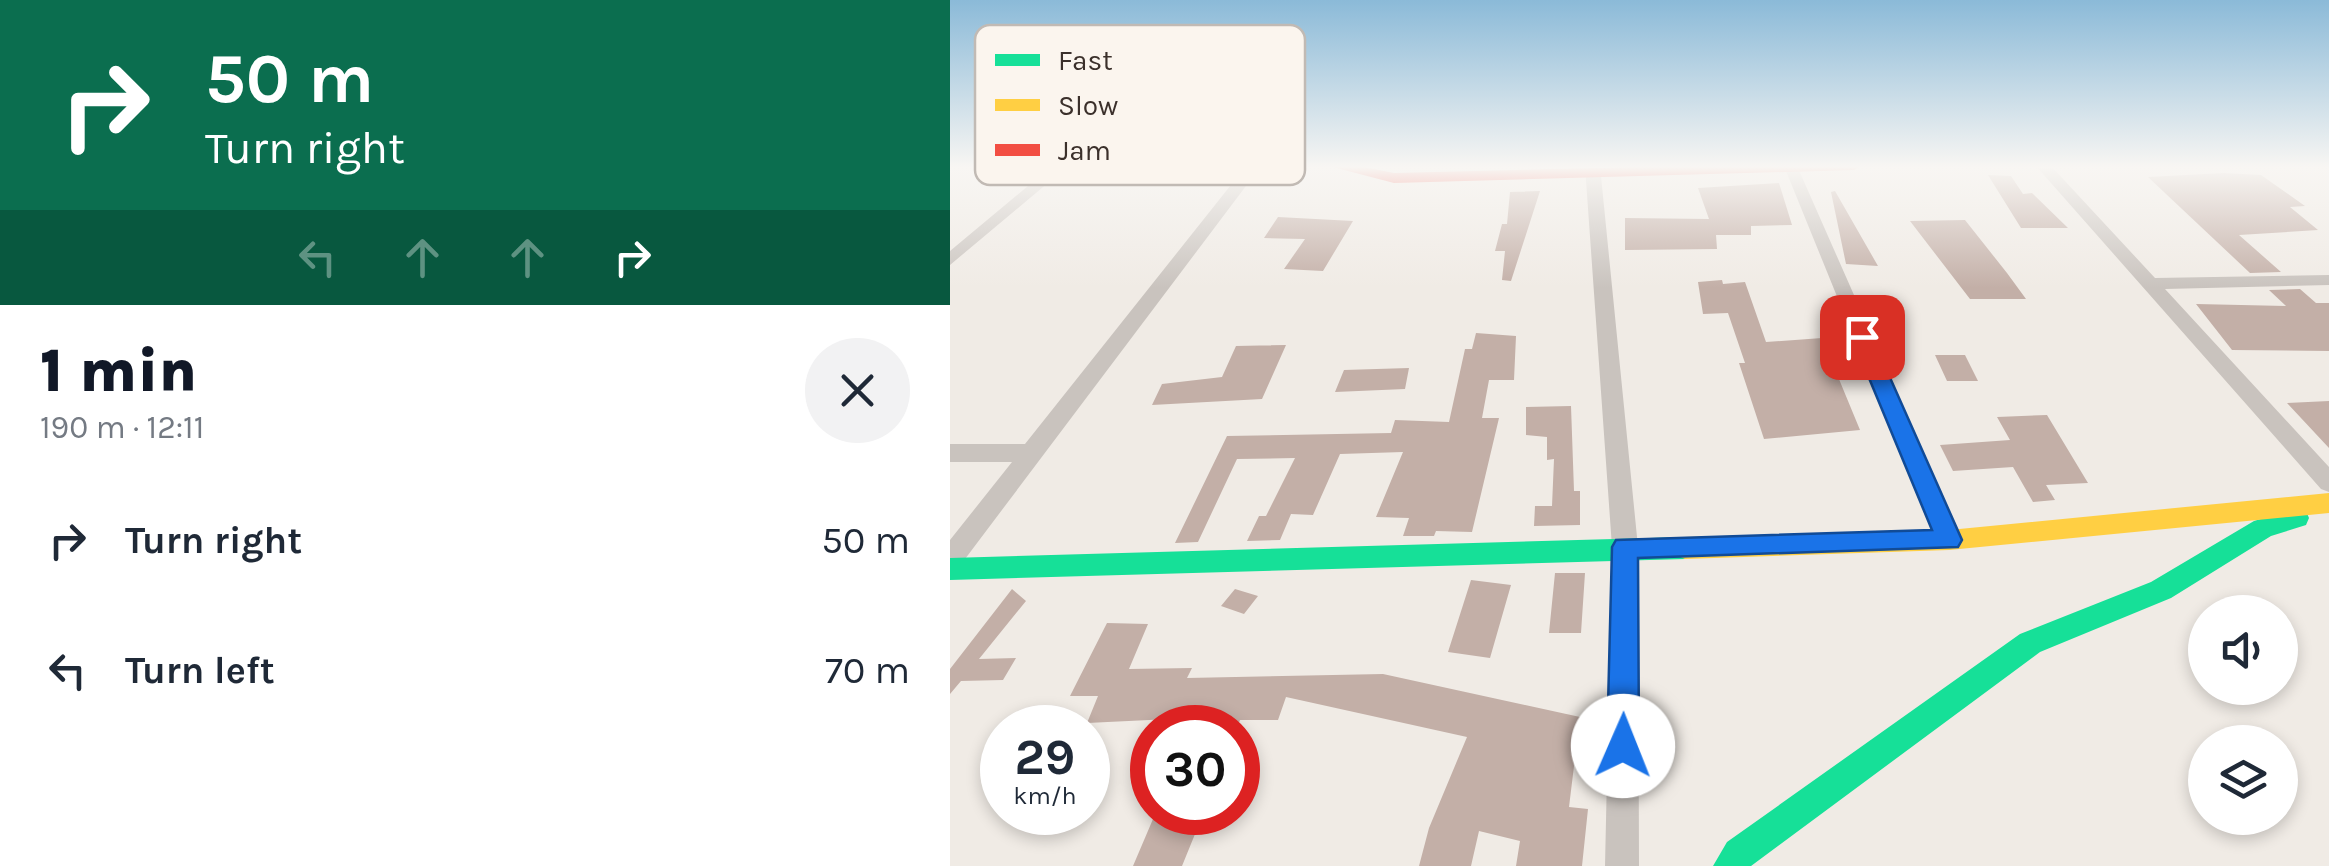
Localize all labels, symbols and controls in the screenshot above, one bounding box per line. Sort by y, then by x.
legend [975,25,1305,185]
text: 50 m [205,38,374,120]
icon: right [40,40,170,170]
text: Fast [1058,44,1113,77]
text: Slow [1058,89,1118,122]
text: Turn right [205,122,405,174]
text: Jam [1058,134,1111,167]
icon: left [290,230,345,285]
icon: ahead [395,230,450,285]
icon: ahead [500,230,555,285]
icon: right [605,230,660,285]
pin [1820,295,1905,380]
icon: arrive [1835,310,1890,365]
text: 1 min [40,336,197,406]
button: close [805,338,910,443]
text: 190 m · 12:11 [40,409,204,446]
icon: right [40,513,95,568]
text: Turn right [125,518,302,563]
text: 50 m [821,518,910,563]
map controls [2188,595,2298,835]
button: sound [2188,595,2298,705]
icon: left [40,643,95,698]
text: Turn left [125,648,275,693]
text: 70 m [825,648,910,693]
position arrow [1571,694,1675,798]
speed limit sign: 30 [1130,705,1260,835]
button: layers [2188,725,2298,835]
text: 29 [1015,728,1075,787]
text: km/h [1013,781,1077,810]

